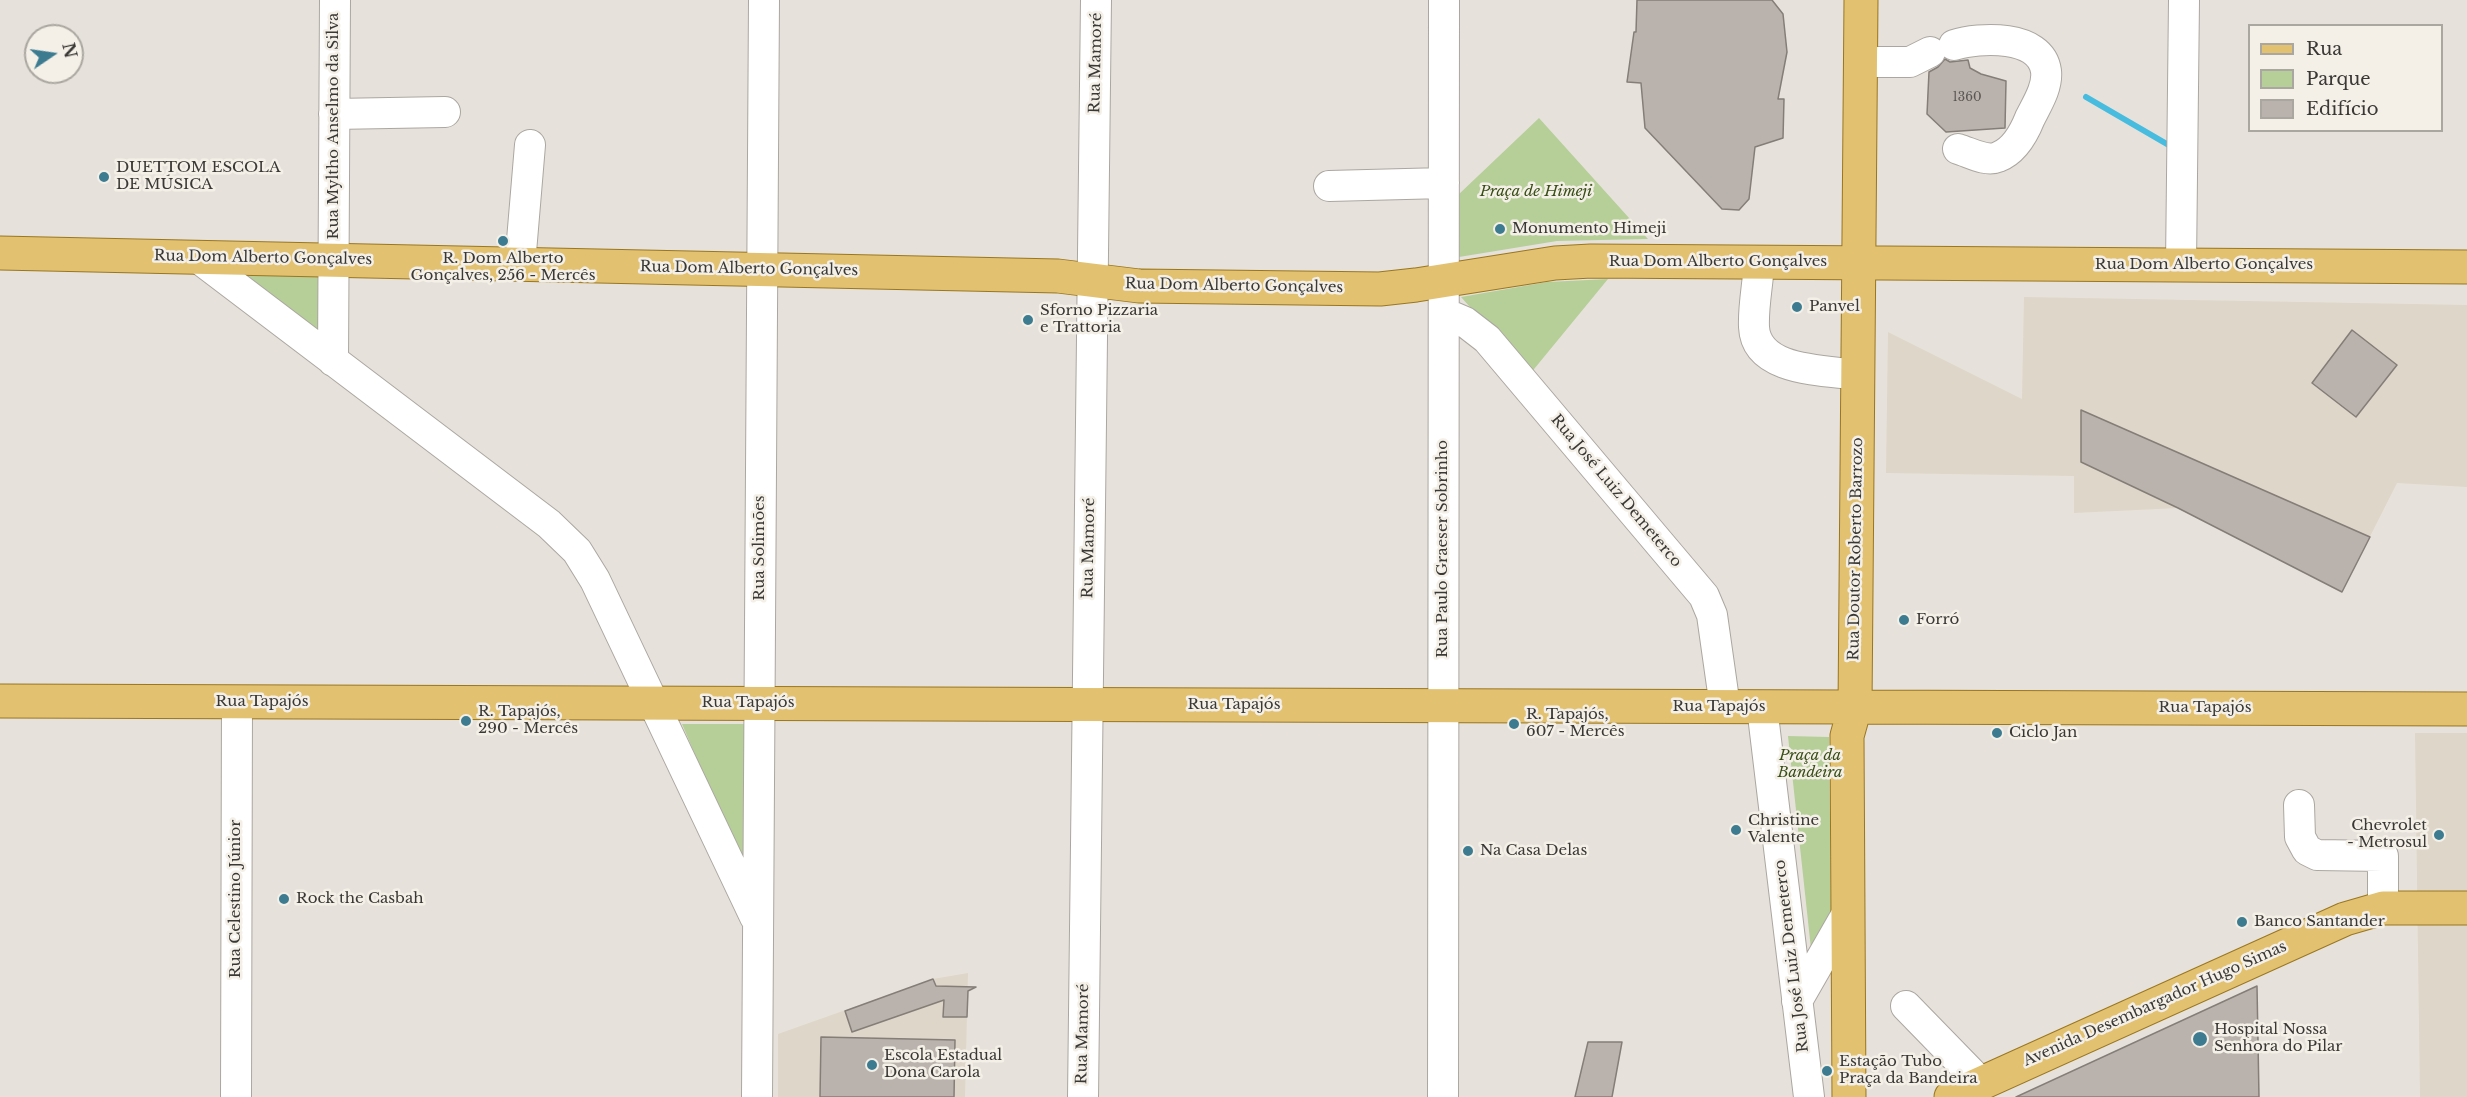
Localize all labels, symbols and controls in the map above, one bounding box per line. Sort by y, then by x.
street label: Rua Myltho Anselmo da Silva [325,13,343,239]
street label: Rua Mamoré [1086,13,1106,113]
north arrow [24,24,84,84]
legend [2248,24,2443,132]
text: Rua [2306,38,2342,60]
text: N [58,41,81,60]
text: Parque [2306,68,2371,90]
house number: 1360 [1952,91,1982,105]
text: Edifício [2306,98,2379,120]
place label: DUETTOM ESCOLA DE MÚSICA [116,159,281,194]
marker: DUETTOM ESCOLA DE MÚSICA [97,170,111,184]
park label: Praça de Himeji [1480,183,1592,201]
place label: Monumento Himeji [1512,220,1666,238]
marker: Monumento Himeji [1493,222,1507,236]
marker: R. Dom Alberto Gonçalves, 256 - Mercês [496,234,510,248]
street label: Rua Dom Alberto Gonçalves [154,247,372,269]
place label: R. Dom Alberto Gonçalves, 256 - Mercês [411,250,595,285]
street label: Rua Dom Alberto Gonçalves [1609,253,1827,271]
street label: Rua Dom Alberto Gonçalves [2095,256,2313,274]
street label: Rua Dom Alberto Gonçalves [640,258,858,280]
street label: Rua Dom Alberto Gonçalves [1125,275,1343,297]
place label: Panvel [1809,298,1860,316]
marker: Panvel [1790,300,1804,314]
place label: Sforno Pizzaria e Trattoria [1040,302,1158,337]
marker: Sforno Pizzaria e Trattoria [1021,313,1035,327]
street label: Rua José Luiz Demeterco [1547,411,1685,571]
street label: Rua Doutor Roberto Barrozo [1845,437,1867,661]
street label: Rua Paulo Graeser Sobrinho [1434,440,1452,658]
street label: Rua Solimões [751,495,769,601]
street label: Rua Mamoré [1079,498,1099,598]
place label: Forró [1916,611,1959,629]
marker: Forró [1897,613,1911,627]
street label: Rua Tapajós [216,693,308,711]
street label: Rua Tapajós [702,694,794,712]
street label: Rua Tapajós [1188,696,1280,714]
street label: Rua Tapajós [1673,698,1765,716]
street label: Rua Tapajós [2159,699,2251,717]
place label: R. Tapajós, 290 - Mercês [478,703,578,738]
place label: R. Tapajós, 607 - Mercês [1526,706,1624,741]
marker: R. Tapajós, 290 - Mercês [459,714,473,728]
marker: R. Tapajós, 607 - Mercês [1507,717,1521,731]
place label: Ciclo Jan [2009,724,2077,742]
marker: Ciclo Jan [1990,726,2004,740]
park label: Praça da Bandeira [1777,747,1843,782]
place label: Christine Valente [1748,812,1819,847]
place label: Chevrolet - Metrosul [2347,817,2427,852]
street label: Rua Celestino Júnior [227,820,245,978]
marker: Christine Valente [1729,823,1743,837]
marker: Chevrolet - Metrosul [2432,828,2446,842]
place label: Na Casa Delas [1480,842,1587,860]
marker: Na Casa Delas [1461,844,1475,858]
street label: Rua José Luiz Demeterco [1771,859,1813,1053]
place label: Rock the Casbah [296,890,424,908]
marker: Rock the Casbah [277,892,291,906]
place label: Banco Santander [2254,913,2385,931]
marker: Banco Santander [2235,915,2249,929]
street label: Avenida Desembargador Hugo Simas [2021,938,2289,1070]
street label: Rua Mamoré [1073,984,1093,1084]
place label: Hospital Nossa Senhora do Pilar [2214,1021,2343,1056]
marker: Hospital Nossa Senhora do Pilar [2191,1030,2209,1048]
place label: Escola Estadual Dona Carola [884,1047,1002,1082]
place label: Estação Tubo Praça da Bandeira [1839,1053,1978,1088]
marker: Escola Estadual Dona Carola [865,1058,879,1072]
marker: Estação Tubo Praça da Bandeira [1820,1064,1834,1078]

